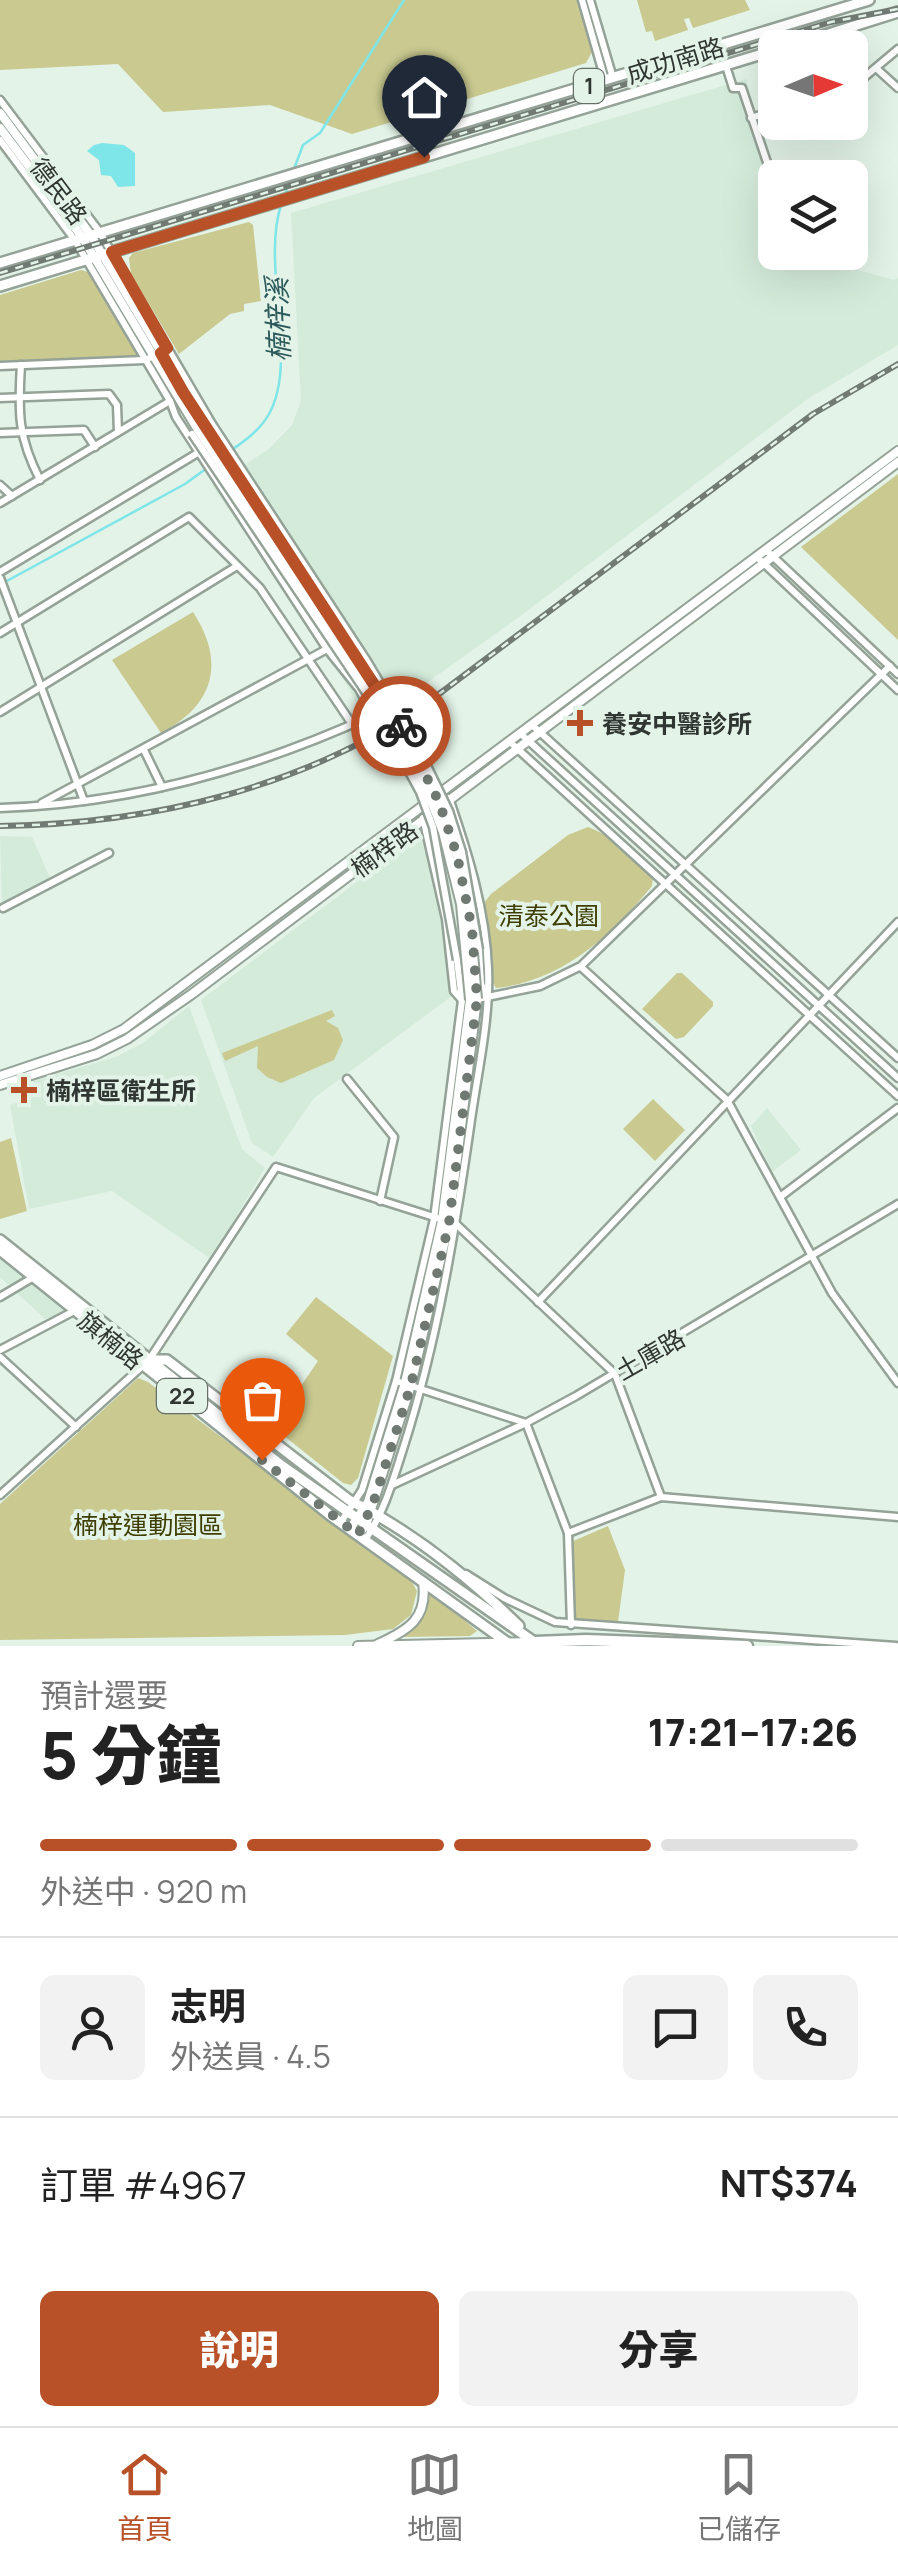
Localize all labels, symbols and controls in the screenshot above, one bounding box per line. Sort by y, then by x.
street label: 成功南路 [622,29,728,91]
north arrow [758,30,868,140]
map controls [758,30,868,270]
pin [382,55,467,158]
road number: 1 [574,69,604,103]
icon: home [397,70,452,125]
street label: 德民路 [22,151,96,231]
button: layers [758,160,868,270]
water label: 楠梓溪 [256,273,297,363]
courier [351,676,451,776]
icon: bike [374,699,429,754]
place label: 養安中醫診所 [602,706,752,741]
marker: 養安中醫診所 [567,710,593,736]
street label: 楠梓路 [343,813,425,885]
park label: 清泰公園 [499,898,599,933]
place label: 楠梓區衛生所 [46,1073,196,1108]
marker: 楠梓區衛生所 [11,1077,37,1103]
street label: 旗楠路 [71,1303,151,1377]
street label: 土庫路 [609,1320,691,1388]
pin [220,1358,305,1461]
icon: bag [235,1373,290,1428]
road number: 22 [157,1379,207,1413]
park label: 楠梓運動園區 [73,1507,223,1542]
text: 預計還要 [40,1673,168,1717]
text: 17:21–17:26 [648,1705,858,1757]
text: 5 分鐘 [40,1710,221,1799]
text: 外送中 · 920 m [40,1869,247,1913]
button: person [40,1975,145,2080]
button: chat [623,1975,728,2080]
button: phone [753,1975,858,2080]
text: 志明 [170,1979,246,2031]
text: 外送員 · 4.5 [170,2034,331,2078]
text: NT$374 [720,2156,858,2208]
text: 訂單 #4967 [40,2158,247,2210]
button: 說明 [40,2291,439,2406]
button: 分享 [459,2291,858,2406]
tab: 首頁 [117,2447,173,2547]
tab: 地圖 [407,2447,463,2547]
tab: 已儲存 [697,2447,781,2547]

